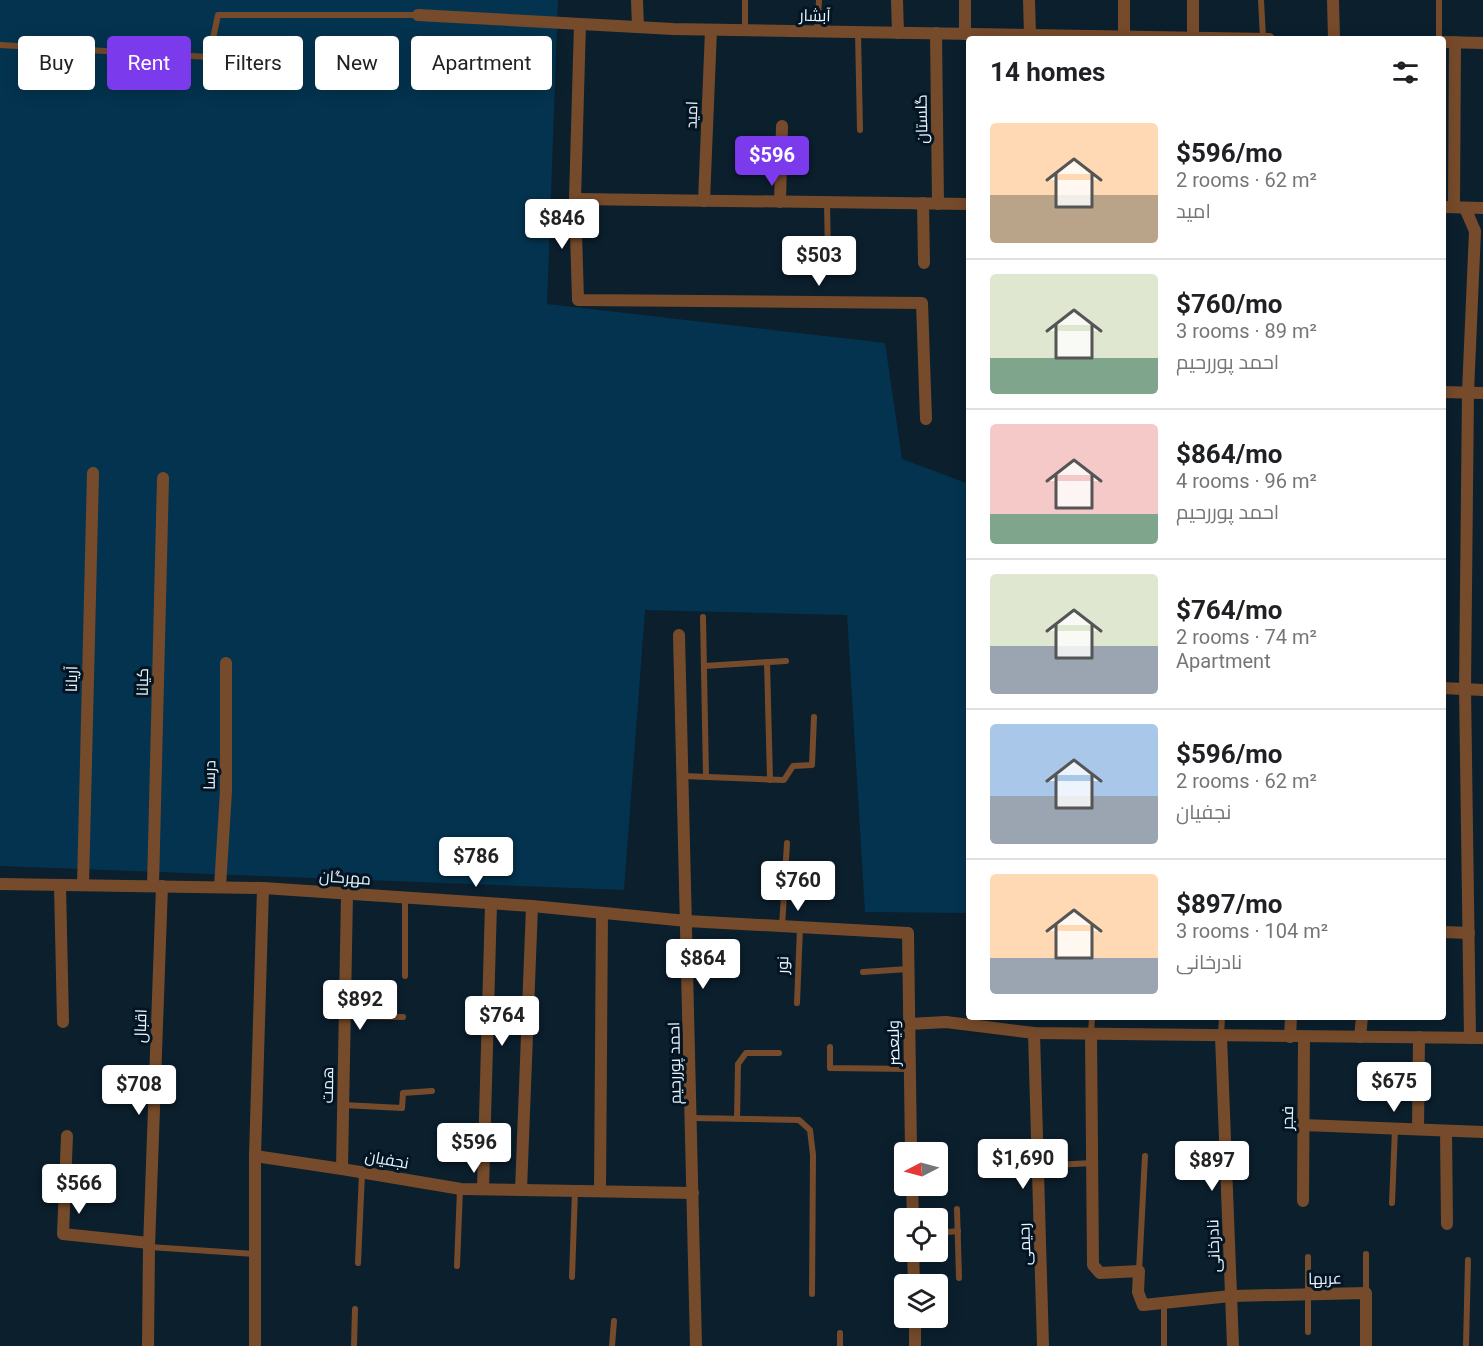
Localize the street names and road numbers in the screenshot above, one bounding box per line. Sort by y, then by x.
street label: آبشار [798,6,831,25]
street label: گلستان [912,94,932,144]
street label: امید [682,101,701,129]
street label: آریانا [62,665,81,692]
street label: کیانا [133,668,152,696]
street label: درسا [200,760,219,790]
street label: مهرگان [318,866,371,890]
street label: نور [773,956,792,975]
street label: اقبال [130,1009,152,1043]
street label: ولیعصر [884,1020,903,1067]
street label: احمد پوررحیم [664,1022,687,1104]
street label: همت [318,1067,337,1103]
street label: فجر [1278,1106,1297,1131]
street label: نجفیان [363,1146,410,1174]
street label: نادرخانی [1203,1219,1225,1273]
street label: رحیمی [1014,1222,1036,1266]
street label: عربها [1308,1269,1342,1289]

